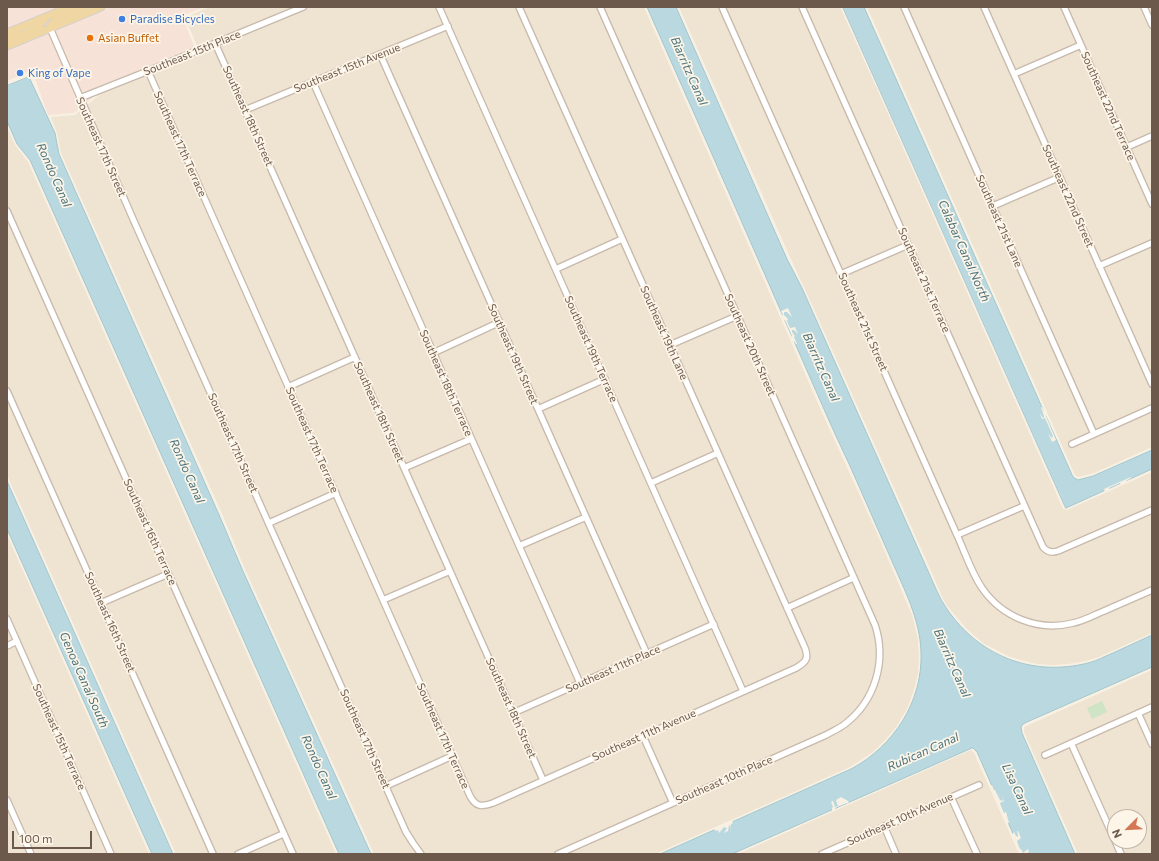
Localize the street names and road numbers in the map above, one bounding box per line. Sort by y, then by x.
street label: Southeast 15th Place [141,27,243,79]
street label: Southeast 15th Avenue [292,41,402,95]
street label: Southeast 22nd Terrace [1078,50,1138,162]
street label: Southeast 18th Street [220,64,276,168]
street label: Southeast 17th Terrace [151,89,209,199]
street label: Southeast 17th Street [73,95,129,199]
street label: Southeast 22nd Street [1039,143,1097,249]
street label: Southeast 21st Lane [973,173,1025,269]
street label: Southeast 21st Terrace [895,226,953,334]
street label: Southeast 21st Street [835,271,891,373]
street label: Southeast 19th Lane [637,284,691,382]
street label: Southeast 20th Street [722,292,778,398]
street label: Southeast 19th Terrace [562,294,620,404]
street label: Southeast 19th Street [485,302,541,406]
street label: Southeast 18th Terrace [417,328,475,438]
street label: Southeast 18th Street [351,360,407,464]
street label: Southeast 17th Terrace [283,385,341,495]
street label: Southeast 17th Street [205,391,261,495]
street label: Southeast 16th Terrace [121,477,179,587]
street label: Southeast 16th Street [82,570,138,674]
street label: Southeast 11th Place [564,642,662,696]
street label: Southeast 18th Street [483,656,539,760]
street label: Southeast 17th Terrace [414,681,472,791]
street label: Southeast 15th Terrace [30,682,88,792]
street label: Southeast 17th Street [337,687,393,791]
street label: Southeast 11th Avenue [590,706,698,764]
street label: Southeast 10th Place [674,753,774,807]
street label: Southeast 10th Avenue [845,790,955,848]

